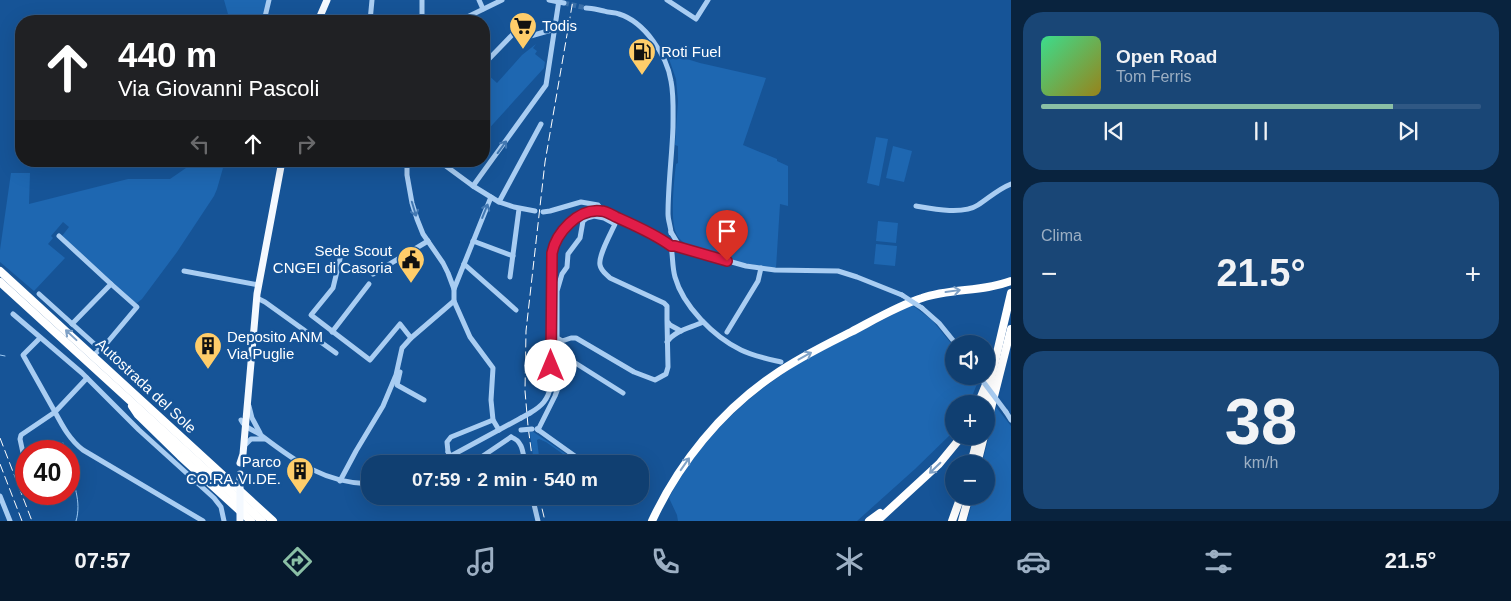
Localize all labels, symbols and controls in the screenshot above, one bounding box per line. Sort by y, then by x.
supermarket icon: Todis [508,11,538,50]
place label: Todis [542,17,577,34]
icon: ahead [35,35,100,100]
text: 440 m [118,35,217,74]
fuel station icon: Roti Fuel [627,37,657,76]
place label: Roti Fuel [661,43,721,60]
text: Open Road [1116,46,1217,67]
text: Tom Ferris [1116,68,1192,85]
text: Via Giovanni Pascoli [118,76,319,101]
icon: previous [1100,117,1128,145]
icon: pause [1247,117,1275,145]
icon: next [1394,117,1422,145]
icon: left [186,130,214,158]
icon: ahead [239,130,267,158]
icon: right [292,130,320,158]
one-way arrow [496,141,507,154]
one-way arrow [409,201,419,217]
one-way arrow [481,204,490,220]
pin [706,210,748,261]
icon: arrive [713,217,741,245]
text: Clima [1041,227,1082,244]
place label: Sede Scout CNGEI di Casoria [273,242,393,276]
public building icon: Sede Scout CNGEI di Casoria [396,245,426,284]
text: 21.5° [1216,252,1306,294]
text: − [1041,258,1057,289]
text: + [1465,258,1481,289]
one-way arrow [945,286,961,296]
place label: Deposito ANM Via Puglie [227,328,323,362]
one-way arrow [65,329,78,341]
building icon: Deposito ANM Via Puglie [193,331,223,370]
street label: Autostrada del Sole [93,335,200,436]
map controls [945,335,995,505]
button: sound [945,335,995,385]
position arrow [524,339,576,391]
one-way arrow [797,351,812,360]
text: 38 [1225,385,1297,458]
button: + [945,395,995,445]
speed limit sign: 40 [15,440,80,505]
place label: Parco CO.RA.VI.DE. [186,453,281,487]
text: km/h [1244,454,1278,471]
button: − [945,455,995,505]
building icon: Parco CO.RA.VI.DE. [285,456,315,495]
one-way arrow [680,457,690,471]
one-way arrow [929,462,941,474]
text: 07:59 · 2 min · 540 m [412,469,598,490]
icon: directions [280,544,315,579]
icon: music [464,544,499,579]
icon: phone [648,544,683,579]
icon: climate [832,544,867,579]
icon: car [1016,544,1051,579]
icon: filters [1201,544,1236,579]
text: 07:57 [75,548,131,573]
text: 21.5° [1385,548,1436,573]

